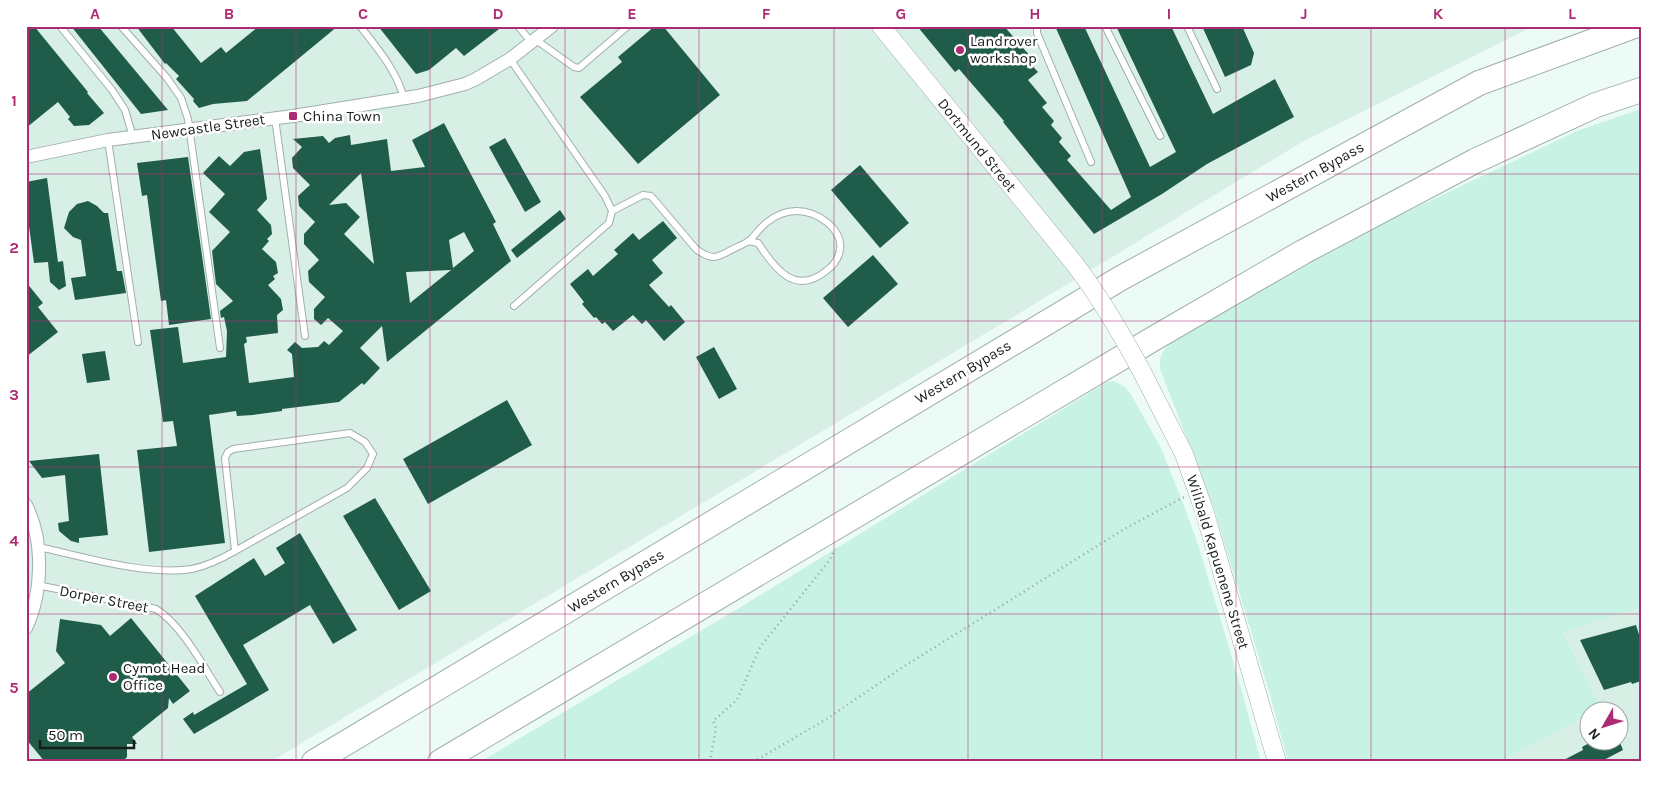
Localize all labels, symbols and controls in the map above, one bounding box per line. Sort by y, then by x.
text: A [90,4,100,23]
text: B [224,4,234,23]
text: C [358,4,368,23]
text: D [493,4,504,23]
text: E [627,4,637,23]
text: F [762,4,771,23]
text: G [896,4,906,23]
text: H [1029,4,1041,23]
text: I [1167,4,1171,23]
text: J [1300,4,1308,23]
text: K [1433,4,1444,23]
text: L [1568,4,1576,23]
place label: Landrover workshop [970,32,1038,67]
marker: Landrover workshop [954,44,966,56]
text: 1 [11,91,17,110]
street label: Dortmund Street [934,95,1020,196]
place label: China Town [303,107,381,125]
street label: Newcastle Street [150,110,267,144]
marker: China Town [287,110,299,122]
street label: Western Bypass [1263,138,1367,206]
text: 2 [9,238,19,257]
street label: Western Bypass [912,336,1014,408]
text: 3 [9,385,19,404]
street label: Wilibald Kapuenene Street [1183,473,1253,652]
text: 4 [9,531,19,550]
street label: Western Bypass [565,545,667,617]
street label: Dorper Street [58,582,150,617]
place label: Cymot Head Office [123,659,205,694]
marker: Cymot Head Office [107,671,119,683]
text: 5 [9,678,19,697]
north arrow [1580,700,1630,750]
scale bar [40,718,134,750]
text: N [1585,725,1604,743]
text: 50 m [48,726,83,744]

